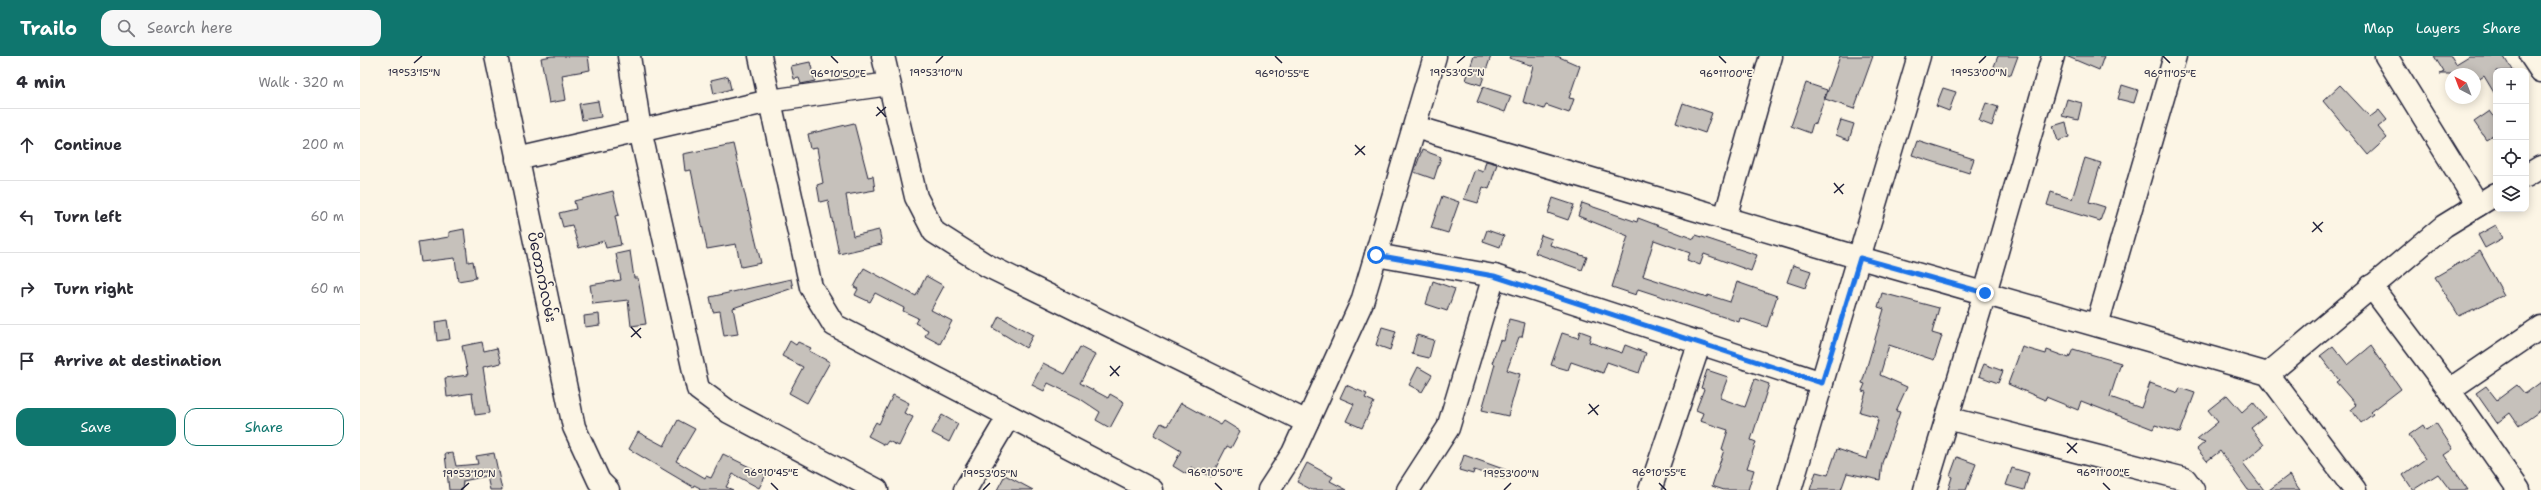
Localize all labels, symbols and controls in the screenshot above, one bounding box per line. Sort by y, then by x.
search box [101,10,381,46]
text: Trailo [20,16,77,41]
icon: search [115,17,137,39]
text: Search here [147,18,233,38]
text: Map [2364,19,2394,37]
text: Layers [2416,19,2460,37]
text: Share [2482,19,2521,37]
text: 19°53'15"N [388,66,440,79]
text: 19°53'10"N [909,66,963,79]
text: 19°53'05"N [1429,66,1485,79]
text: 19°53'00"N [1951,66,2007,79]
text: 96°10'50"E [810,67,866,80]
text: 96°10'55"E [1255,67,1309,80]
text: 96°11'00"E [1699,67,1753,80]
text: 96°11'05"E [2144,67,2196,80]
north arrow [2445,68,2481,104]
map controls [2493,68,2529,212]
button: + [2493,68,2529,104]
text: 4 min [16,71,66,93]
text: Walk · 320 m [258,74,344,91]
button: − [2493,104,2529,140]
icon: ahead [16,134,38,156]
text: Continue [54,135,122,155]
text: 200 m [302,136,344,153]
button: locate [2493,140,2529,176]
button: layers [2493,176,2529,212]
icon: left [16,206,38,228]
text: Turn left [54,207,122,227]
text: 60 m [311,208,344,225]
street label: ပိတောက်လမ်း [523,230,561,324]
route start [1367,246,1385,264]
icon: right [16,278,38,300]
text: Turn right [54,279,134,299]
text: 60 m [311,280,344,297]
route end [1976,284,1994,302]
icon: arrive [16,350,38,372]
text: Arrive at destination [54,351,222,371]
button: Save [16,408,176,446]
button: Share [184,408,344,446]
text: 96°10'45"E [743,466,799,479]
text: 96°10'50"E [1187,466,1243,479]
text: 96°10'55"E [1632,466,1686,479]
text: 96°11'00"E [2076,466,2130,479]
text: 19°53'10"N [442,467,496,480]
text: 19°53'05"N [962,467,1018,480]
text: 19°53'00"N [1483,467,1539,480]

